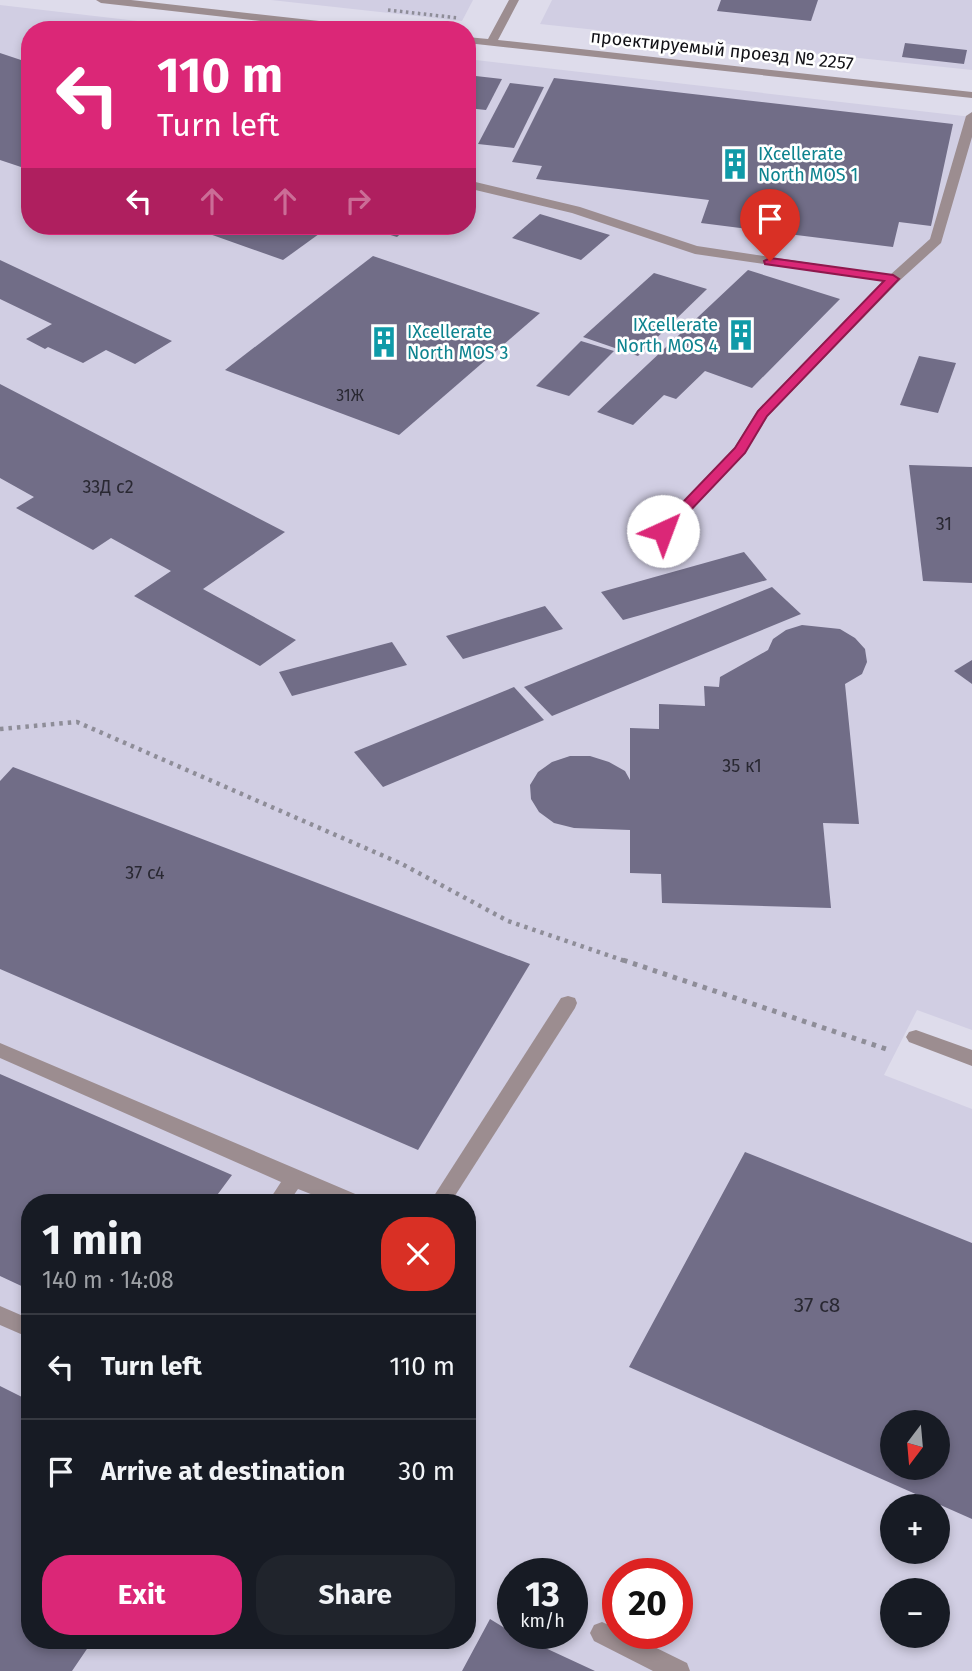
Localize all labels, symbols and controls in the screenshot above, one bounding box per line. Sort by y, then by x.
street label: проектируемый проезд № 2257 [589,25,855,75]
text: 110 m [157,46,283,105]
icon: left [42,49,133,140]
text: Turn left [157,106,279,144]
place label: IXcellerate North MOS 1 [758,143,858,186]
building icon: IXcellerate North MOS 1 [718,147,752,181]
icon: left [120,182,158,220]
icon: ahead [193,182,231,220]
icon: ahead [266,182,304,220]
icon: right [339,182,377,220]
pin [740,189,800,261]
icon: arrive [751,200,789,238]
place label: IXcellerate North MOS 4 [616,314,718,357]
building icon: IXcellerate North MOS 4 [724,318,758,352]
place label: IXcellerate North MOS 3 [407,321,508,364]
building icon: IXcellerate North MOS 3 [367,325,401,359]
house number: 31Ж [336,386,365,405]
house number: 33Д с2 [82,476,134,498]
position arrow [626,494,700,568]
house number: 31 [936,513,952,535]
house number: 35 к1 [722,755,762,777]
house number: 37 с4 [125,862,165,884]
text: 1 min [42,1215,143,1265]
button: close [381,1217,455,1291]
text: 140 m · 14:08 [42,1266,174,1294]
house number: 37 с8 [794,1292,840,1318]
icon: left [42,1348,80,1386]
text: Turn left [101,1351,202,1382]
text: 110 m [389,1351,455,1382]
north arrow [880,1410,950,1480]
map controls [880,1410,950,1648]
icon: arrive [42,1453,80,1491]
text: Arrive at destination [101,1456,345,1487]
text: 30 m [398,1456,455,1487]
button: + [880,1494,950,1564]
button: Exit [42,1555,242,1635]
button: Share [256,1555,455,1635]
speed limit sign: 20 [602,1558,693,1649]
text: 13 [525,1573,560,1615]
button: − [880,1578,950,1648]
text: km/h [520,1610,565,1632]

